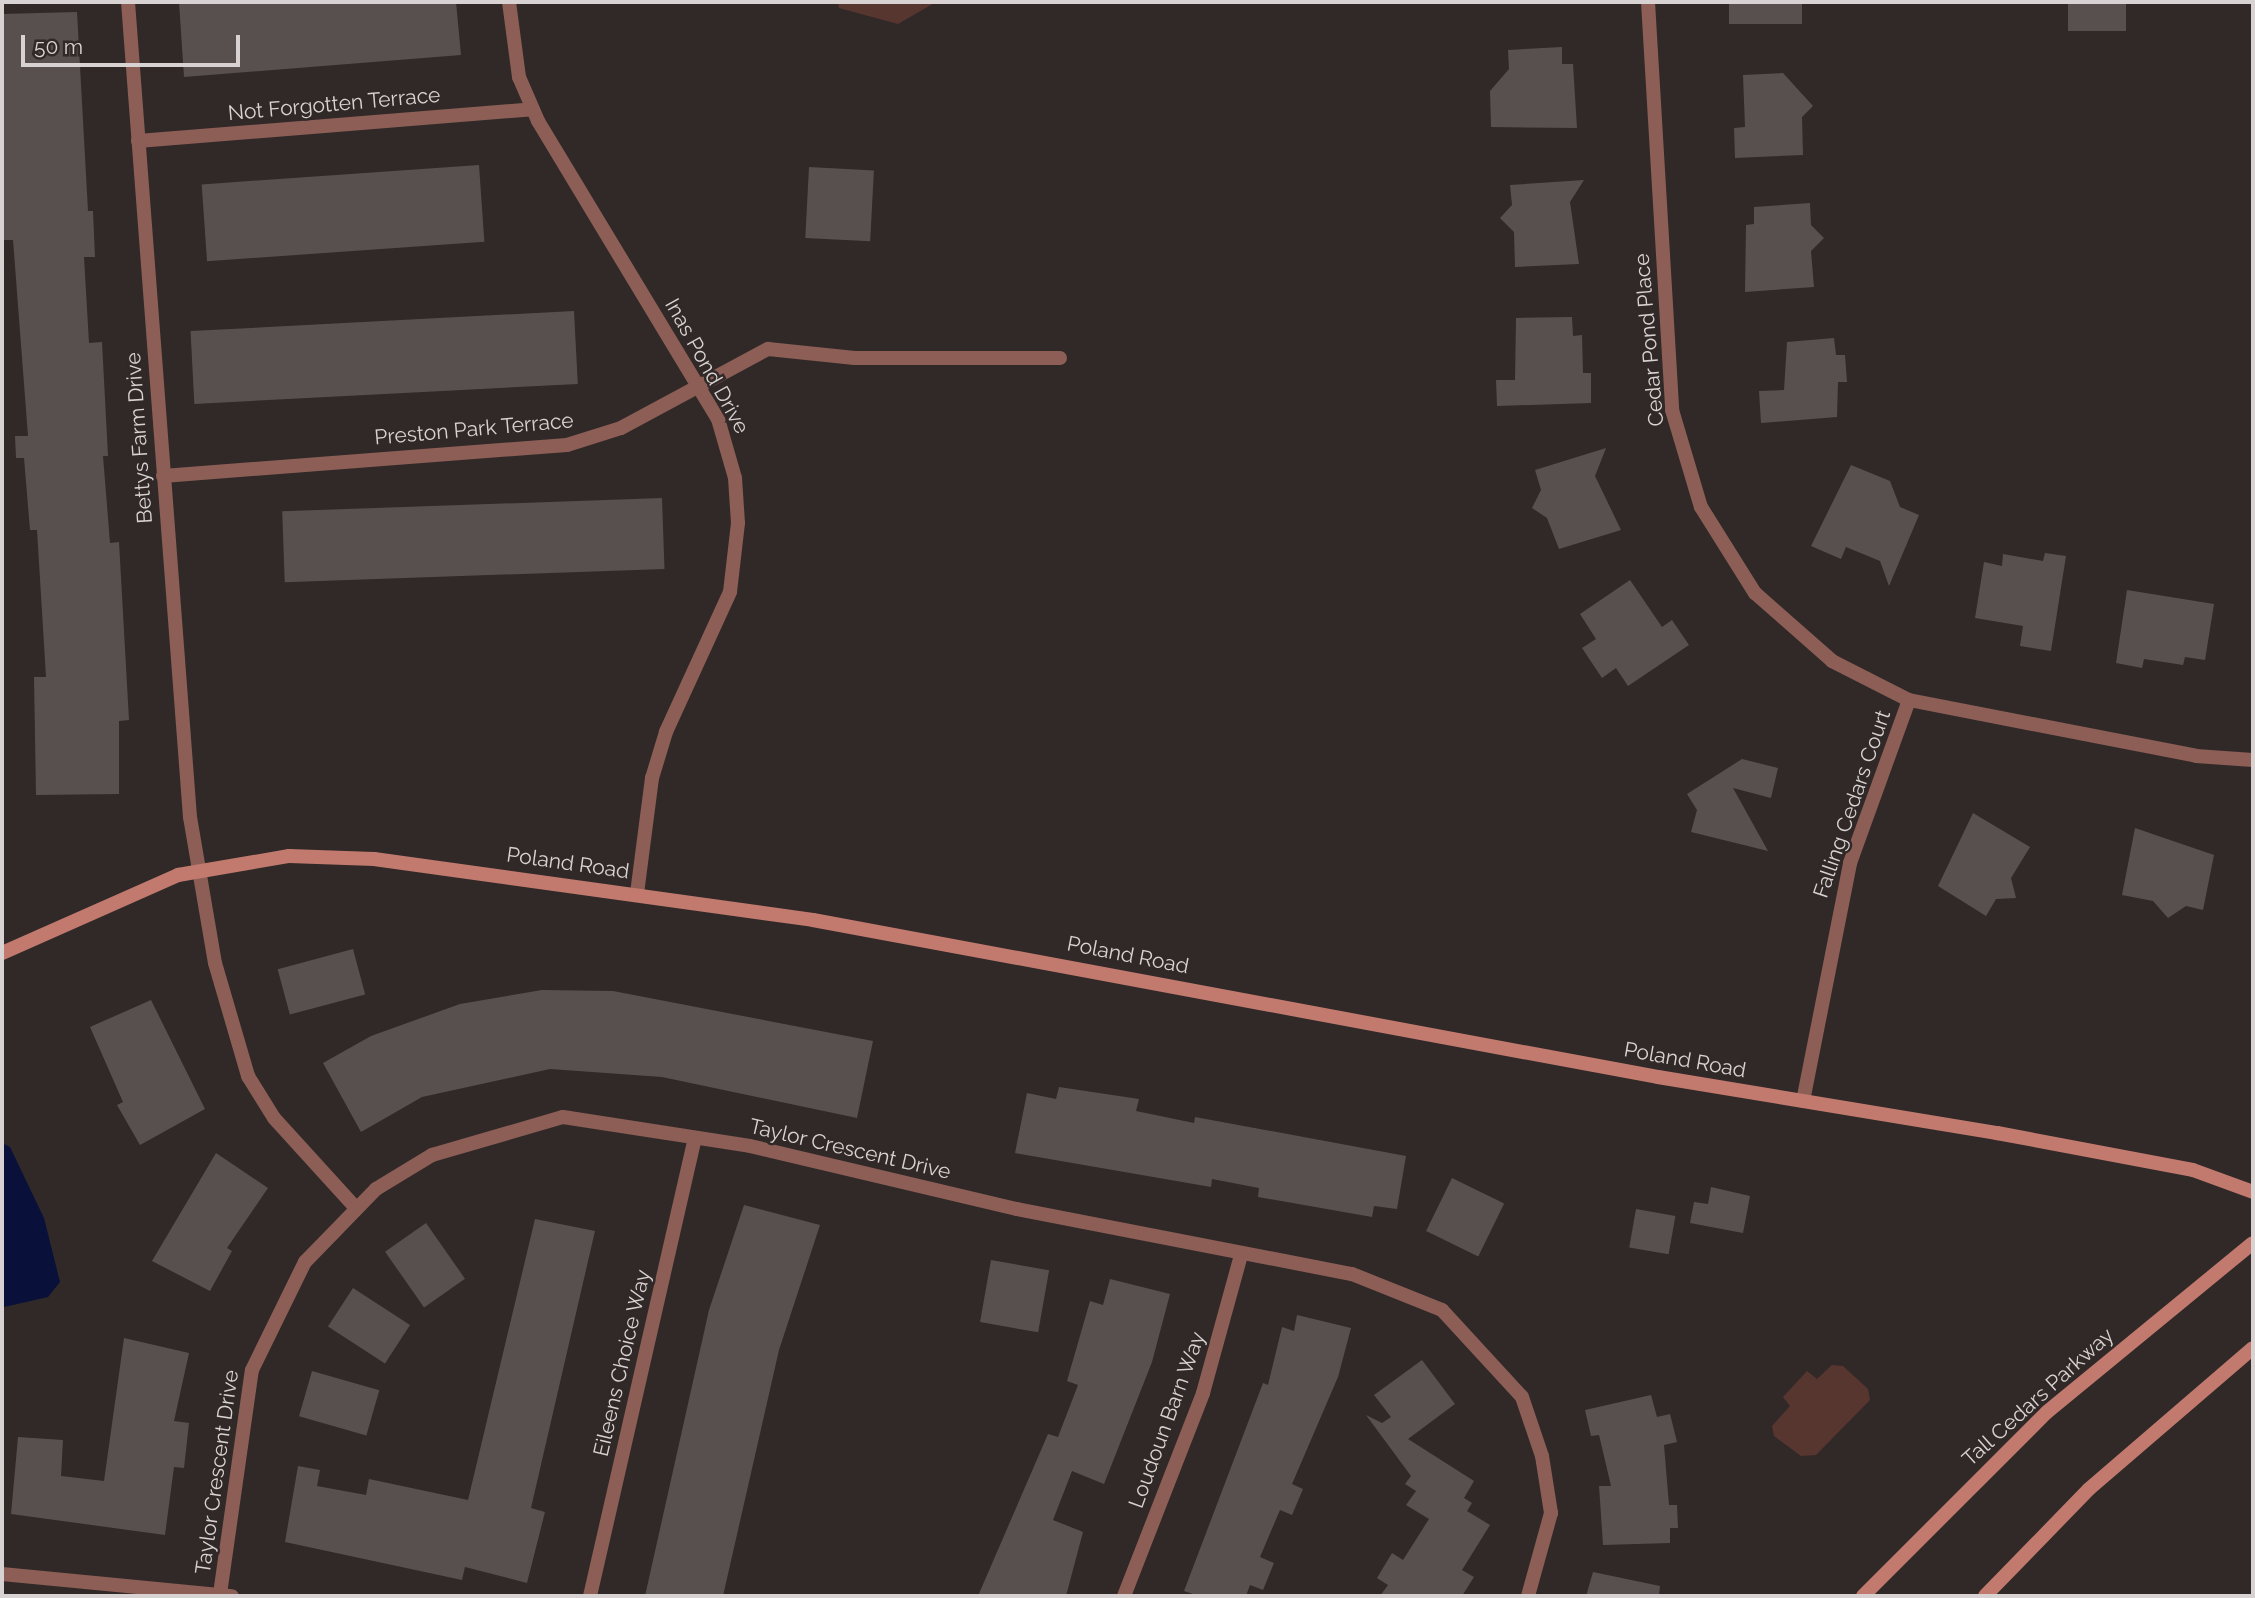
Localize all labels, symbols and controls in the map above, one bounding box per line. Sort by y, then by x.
scale bar [24,21,243,65]
text: 50 m [34,34,83,59]
street label: Not Forgotten Terrace [226,82,442,126]
street label: Cedar Pond Place [1629,252,1669,428]
street label: Inas Pond Drive [659,294,755,438]
street label: Bettys Farm Drive [120,352,158,524]
street label: Preston Park Terrace [373,408,575,450]
street label: Falling Cedars Court [1808,707,1896,901]
street label: Poland Road [505,842,631,884]
street label: Poland Road [1065,931,1191,979]
street label: Poland Road [1622,1037,1748,1083]
street label: Taylor Crescent Drive [747,1114,953,1184]
street label: Eileens Choice Way [588,1267,656,1459]
street label: Tall Cedars Parkway [1957,1322,2119,1472]
street label: Loudoun Barn Way [1123,1328,1211,1512]
street label: Taylor Crescent Drive [190,1368,244,1576]

